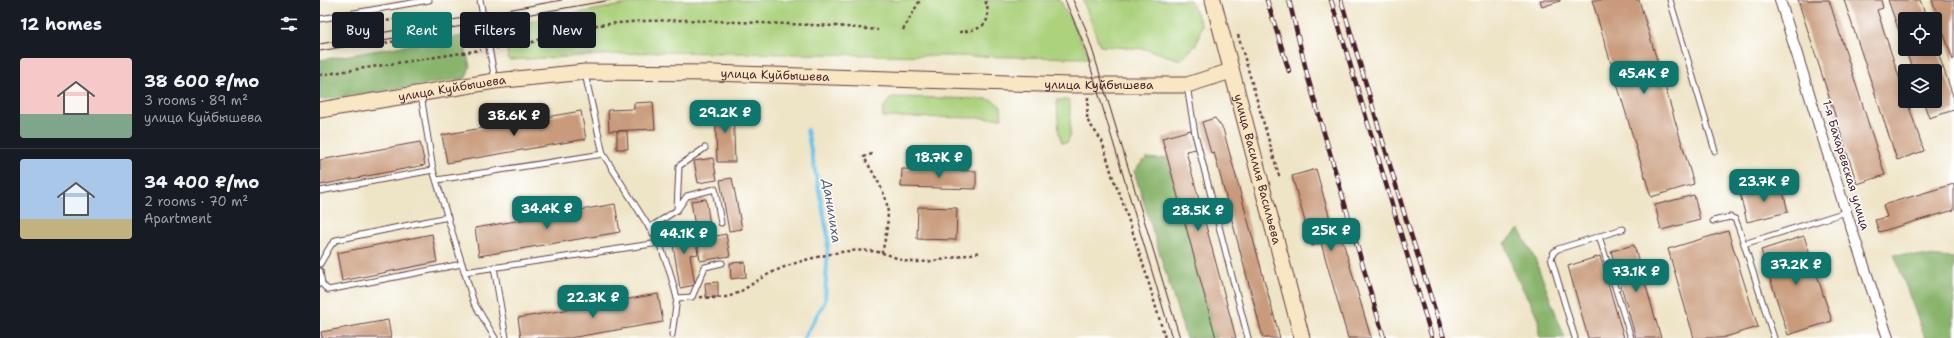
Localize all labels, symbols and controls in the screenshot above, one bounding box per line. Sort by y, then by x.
chip: Buy [332,12,384,48]
chip: Rent [392,12,452,48]
chip: Filters [460,12,530,48]
chip: New [538,12,596,48]
map controls [1898,12,1942,108]
button: locate [1898,12,1942,56]
text: 12 homes [20,13,102,35]
icon: filters [278,13,300,35]
pin: 45.4K ₽ [1607,61,1681,95]
button: layers [1898,64,1942,108]
street label: улица Куйбышева [720,65,830,85]
text: 45.4K ₽ [1619,65,1669,82]
text: 38 600 ₽/mo [144,70,259,92]
street label: улица Куйбышева [397,72,507,105]
icon: home [52,74,100,122]
street label: улица Куйбышева [1044,76,1154,93]
text: 3 rooms · 89 m² [144,92,248,109]
street label: улица Василия Васильева [1230,92,1285,247]
street label: 1-я Бахаревская улица [1819,98,1874,233]
pin: 29.2K ₽ [688,100,762,134]
pin: 38.6K ₽ [477,103,551,137]
text: 29.2K ₽ [699,104,751,121]
text: 38.6K ₽ [488,107,540,124]
text: улица Куйбышева [144,109,262,126]
pin: 18.7K ₽ [902,145,976,179]
text: 18.7K ₽ [915,149,963,166]
pin: 23.7K ₽ [1727,169,1801,203]
text: 34 400 ₽/mo [144,171,259,193]
text: 23.7K ₽ [1738,173,1790,190]
icon: home [52,175,100,223]
water label: Данилиха [818,177,845,244]
text: 2 rooms · 70 m² [144,193,248,210]
pin: 34.4K ₽ [510,196,584,230]
pin: 28.5K ₽ [1161,198,1235,232]
text: 34.4K ₽ [521,200,573,217]
text: 28.5K ₽ [1172,202,1224,219]
text: Apartment [144,210,212,227]
pin: 25K ₽ [1303,218,1359,252]
pin: 44.1K ₽ [647,221,721,255]
text: 25K ₽ [1311,222,1351,239]
text: 44.1K ₽ [660,225,708,242]
pin: 37.2K ₽ [1759,252,1833,286]
text: 37.2K ₽ [1770,256,1822,273]
pin: 73.1K ₽ [1599,259,1673,293]
text: 73.1K ₽ [1612,263,1660,280]
pin: 22.3K ₽ [556,285,630,319]
text: 22.3K ₽ [566,289,620,306]

